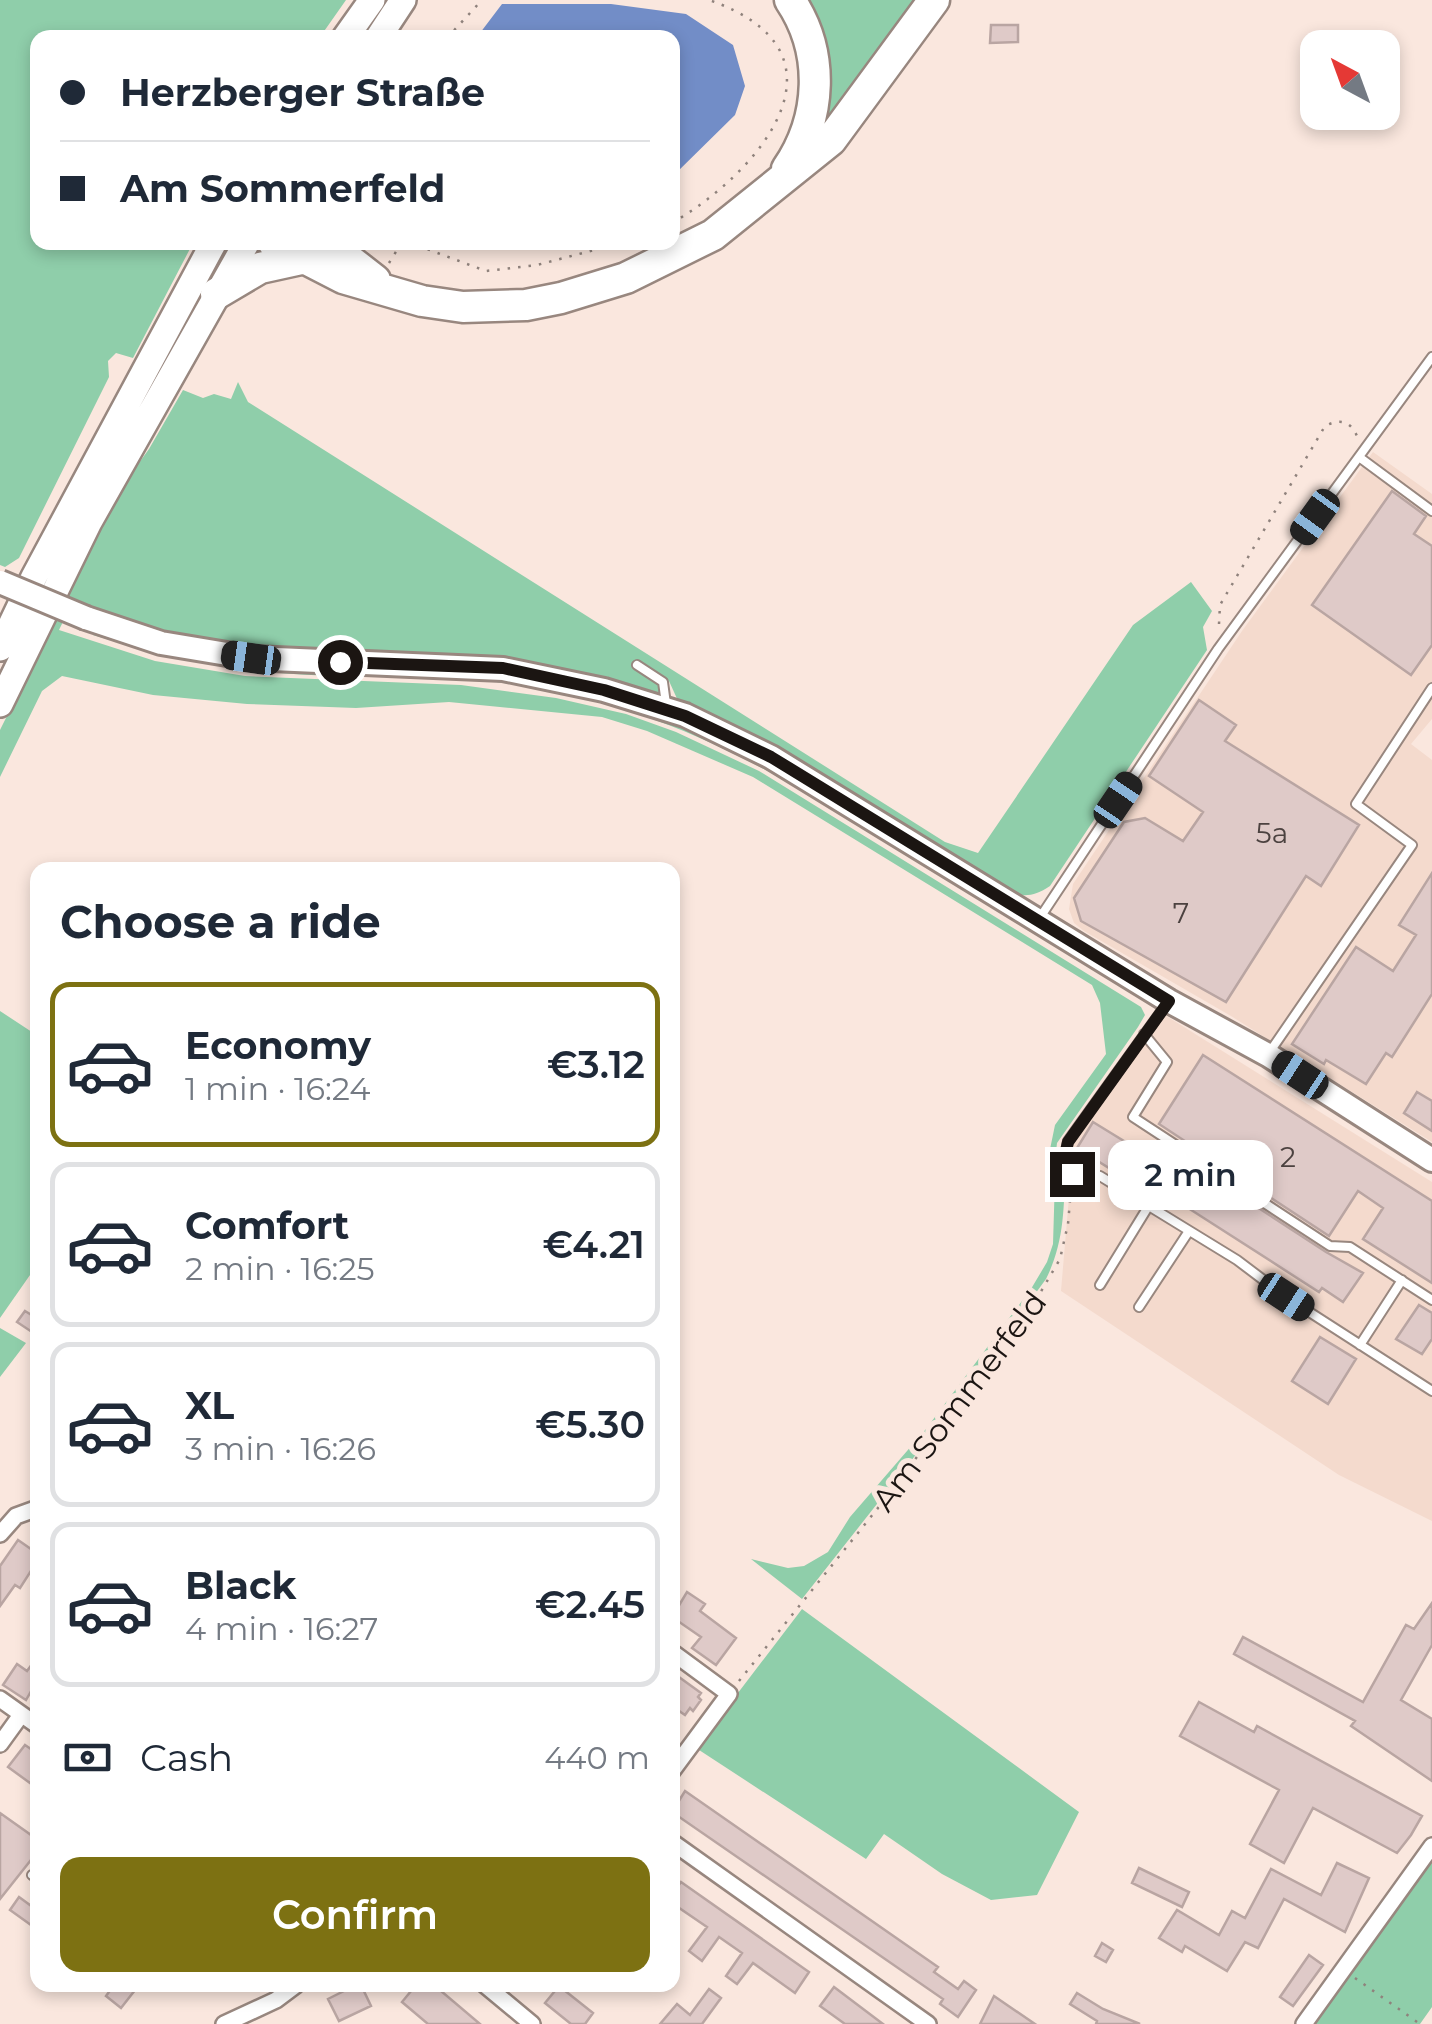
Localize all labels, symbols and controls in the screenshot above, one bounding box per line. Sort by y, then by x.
north arrow [1300,30,1400,130]
map controls [1300,30,1400,130]
text: Herzberger Straße [120,69,485,116]
text: Am Sommerfeld [120,165,445,212]
car [1285,484,1345,550]
car [219,639,283,677]
route start [318,640,363,685]
car [1089,767,1147,833]
house number: 5a [1256,816,1288,850]
text: Choose a ride [60,894,381,949]
house number: 7 [1173,896,1189,930]
icon: car [65,1020,155,1110]
text: Economy [185,1022,371,1069]
text: €3.12 [547,1041,645,1088]
car [1267,1046,1333,1104]
text: 1 min · 16:24 [185,1069,370,1108]
callout: 2 min [1107,1139,1272,1209]
house number: 2 [1280,1140,1296,1174]
route end [1050,1152,1095,1197]
text: 2 min [1144,1155,1237,1194]
icon: car [65,1200,155,1290]
text: Comfort [185,1202,349,1249]
text: €4.21 [542,1221,645,1268]
text: 2 min · 16:25 [185,1249,375,1288]
car [1253,1268,1319,1326]
street label: Am Sommerfeld [864,1283,1054,1519]
icon: car [65,1380,155,1470]
text: XL [185,1382,234,1429]
text: €5.30 [535,1401,645,1448]
text: 3 min · 16:26 [185,1429,376,1468]
icon: car [65,1560,155,1650]
text: Black [185,1562,296,1609]
text: €2.45 [535,1581,645,1628]
text: 4 min · 16:27 [185,1609,378,1648]
icon: cash [60,1730,115,1785]
text: Cash [140,1734,233,1781]
text: 440 m [544,1738,650,1777]
button: Confirm [60,1857,650,1972]

